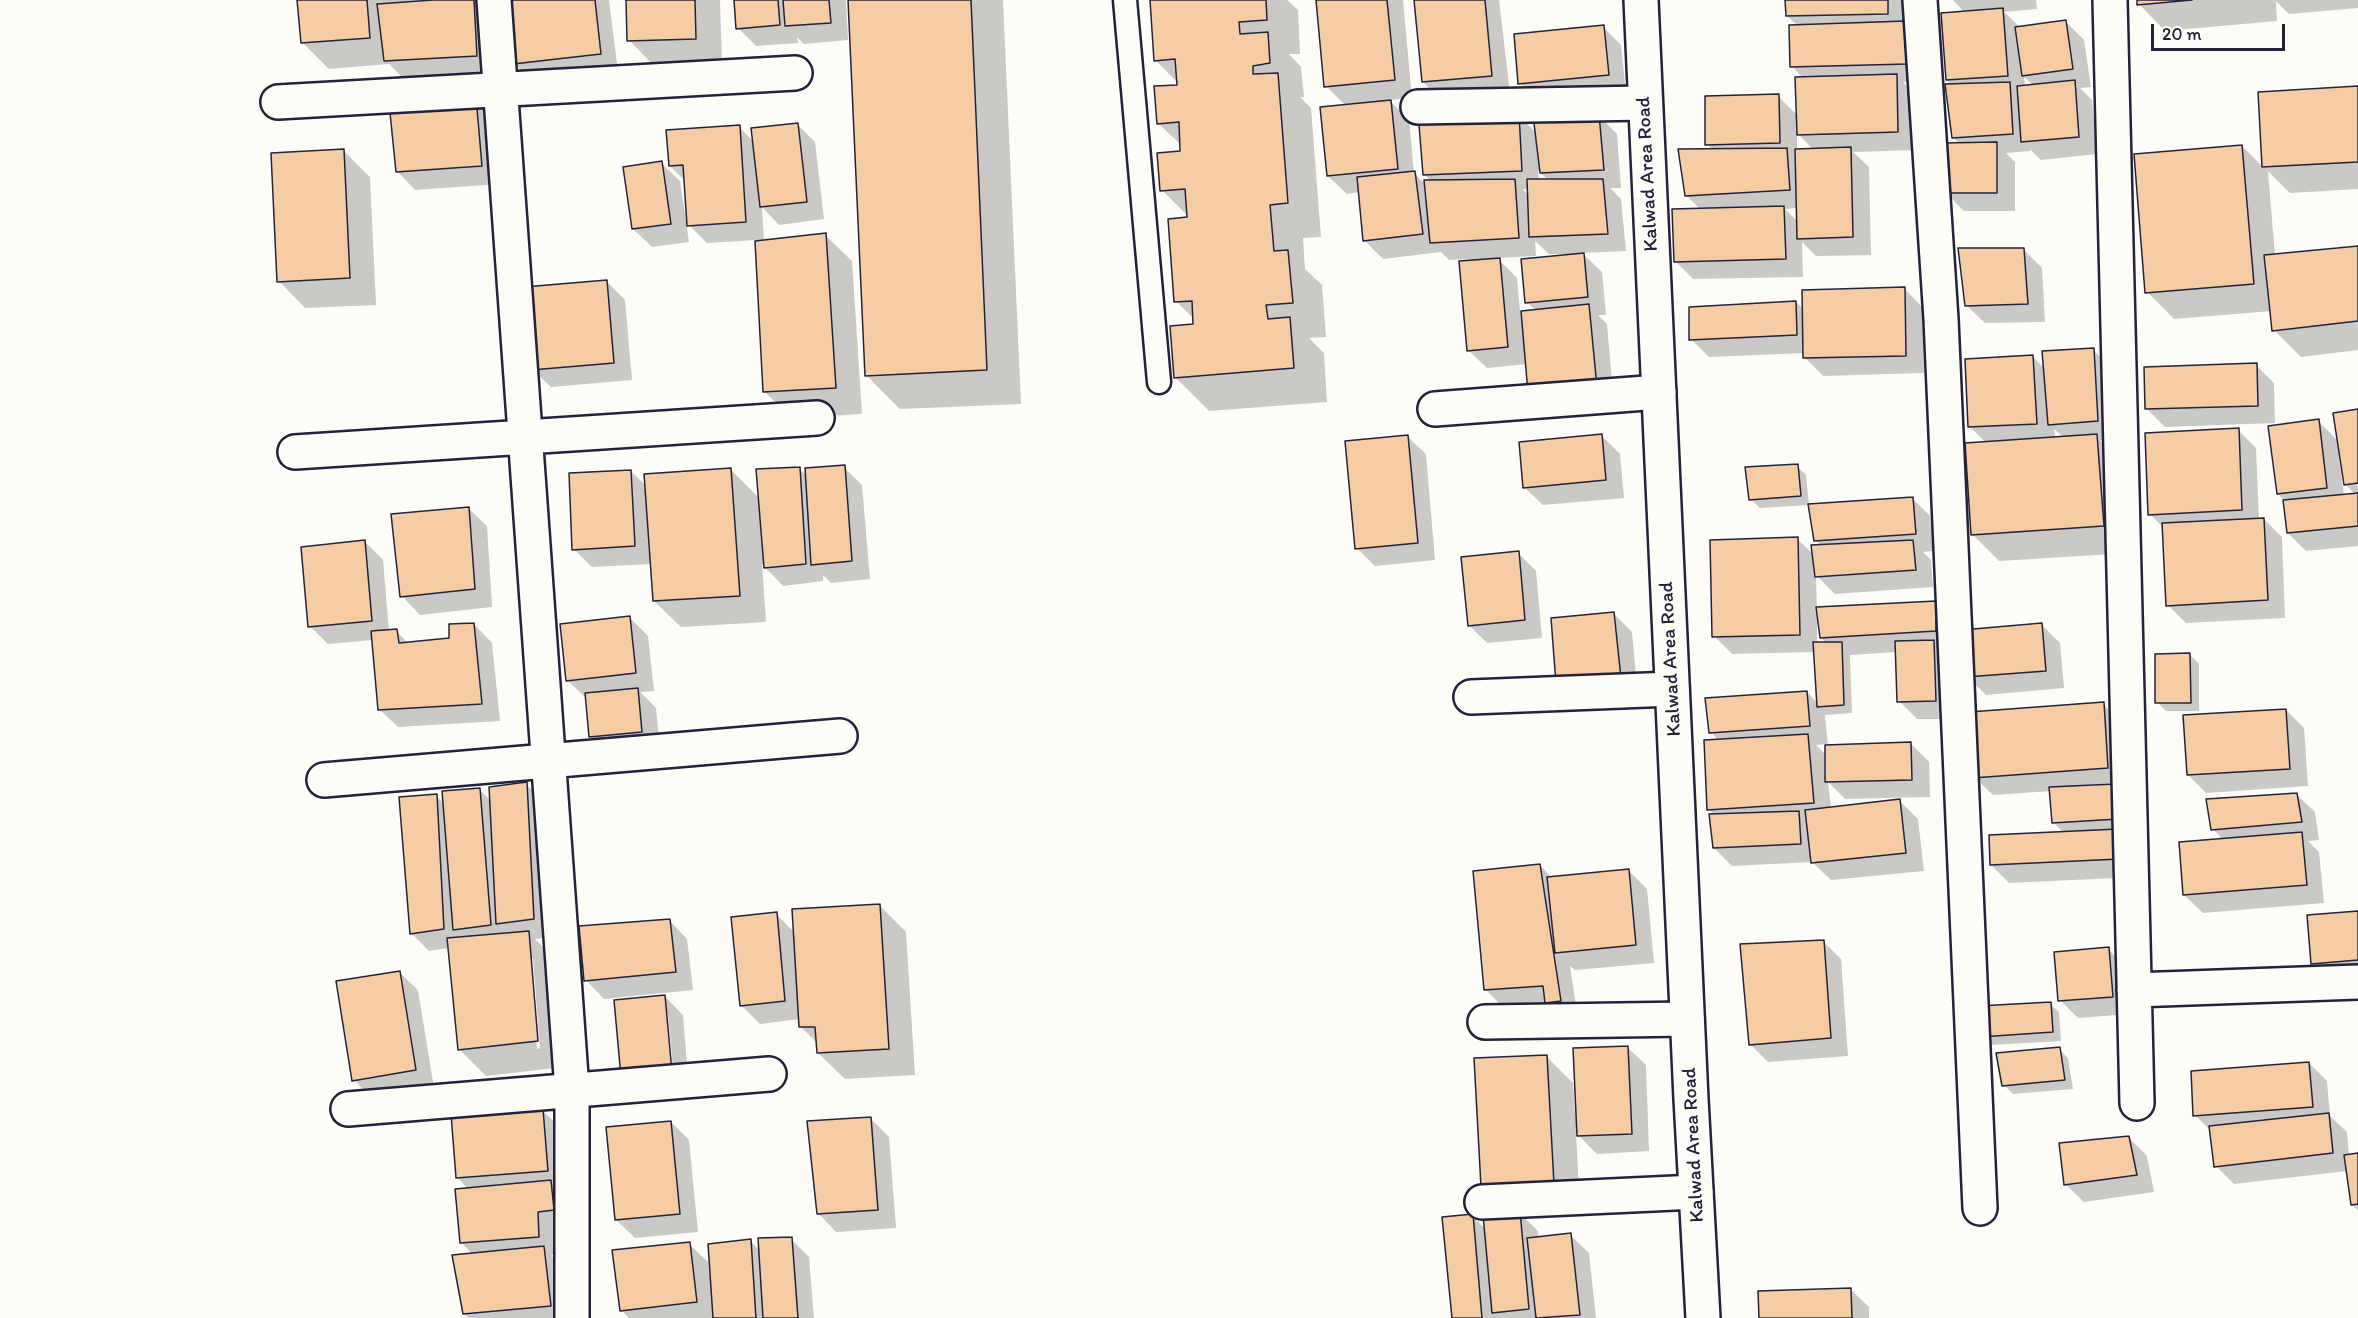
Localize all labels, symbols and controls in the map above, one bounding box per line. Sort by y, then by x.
scale bar [2154,12,2288,50]
text: 20 m [2162,23,2202,45]
street label: Kalwad Area Road [1632,96,1664,252]
street label: Kalwad Area Road [1655,581,1687,737]
street label: Kalwad Area Road [1678,1067,1710,1223]

